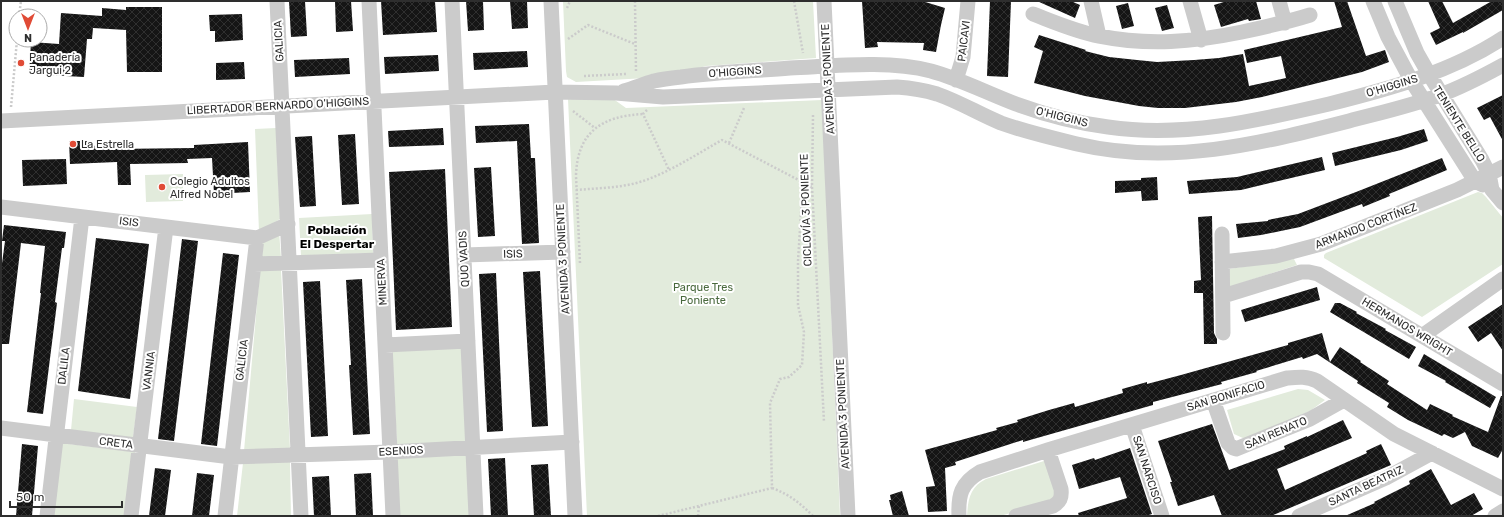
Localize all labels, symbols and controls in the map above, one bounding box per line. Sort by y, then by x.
north arrow [8,8,48,48]
street label: GALICIA [271,19,287,62]
street label: PAICAVI [955,20,973,62]
street label: AVENIDA 3 PONIENTE [819,23,837,134]
text: N [24,31,32,44]
place label: Panadería Jargui 2 [29,51,80,77]
marker: Panadería Jargui 2 [16,58,26,68]
street label: O'HIGGINS [708,64,762,80]
street label: O'HIGGINS [1365,72,1419,100]
street label: TENIENTE BELLO [1430,83,1488,165]
street label: LIBERTADOR BERNARDO O'HIGGINS [187,95,370,117]
street label: O'HIGGINS [1035,104,1090,130]
place label: La Estrella [81,138,134,151]
marker: La Estrella [68,139,78,149]
street label: CICLOVÍA 3 PONIENTE [798,153,814,267]
place label: Colegio Adultos Alfred Nobel [170,175,250,201]
marker: Colegio Adultos Alfred Nobel [157,182,167,192]
street label: ARMANDO CORTÍNEZ [1313,200,1419,251]
street label: AVENIDA 3 PONIENTE [554,203,572,314]
street label: ISIS [118,214,140,230]
district label: Población El Despertar [300,223,375,251]
street label: QUO VADIS [456,230,472,288]
street label: ISIS [503,247,523,261]
street label: MINERVA [374,258,390,306]
park label: Parque Tres Poniente [673,281,733,307]
street label: HERMANOS WRIGHT [1360,295,1455,359]
street label: GALICIA [233,338,251,381]
street label: DALILA [55,346,73,385]
street label: VANNIA [140,350,158,391]
street label: AVENIDA 3 PONIENTE [834,358,852,469]
street label: SAN BONIFACIO [1185,378,1267,414]
street label: SAN RENATO [1243,414,1309,452]
street label: CRETA [98,434,134,452]
street label: SAN NARCISO [1130,434,1164,506]
street label: ESENIOS [378,443,424,459]
street label: SANTA BEATRIZ [1327,463,1406,509]
scale bar [10,483,122,509]
text: 50 m [16,490,44,504]

